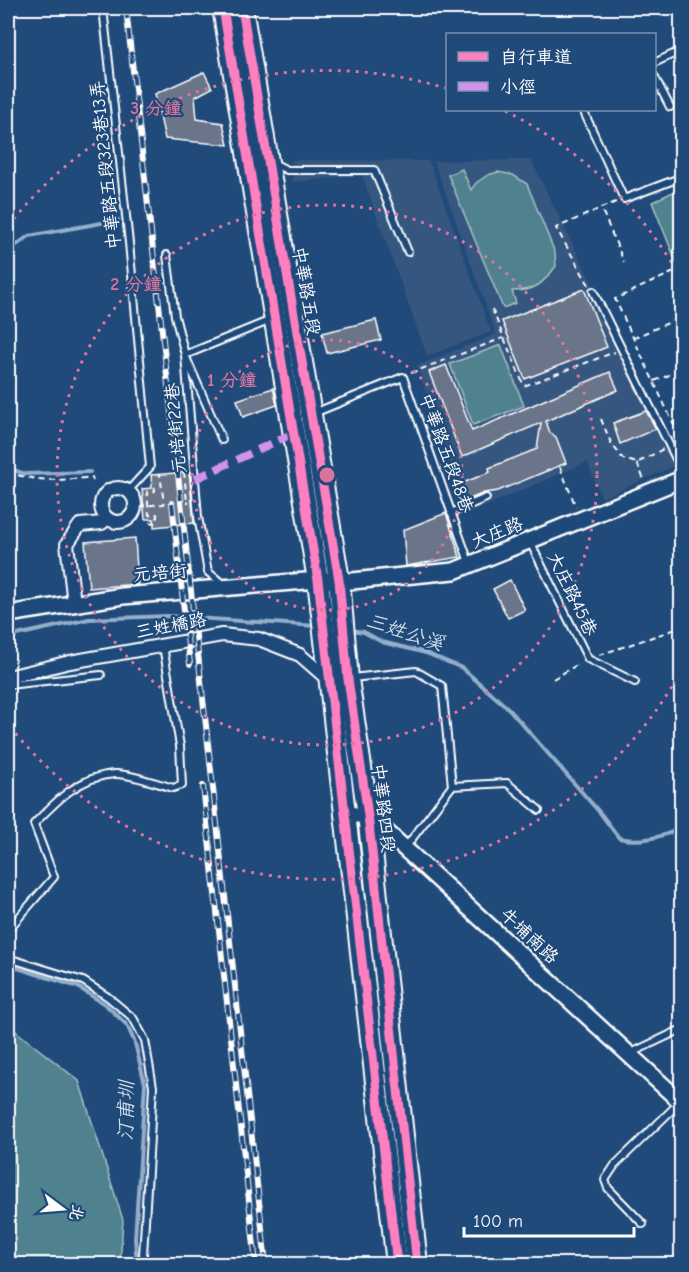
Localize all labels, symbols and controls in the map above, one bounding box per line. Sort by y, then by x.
legend [446,33,656,111]
text: 自行車道 [500,47,572,68]
text: 小徑 [500,77,536,98]
street label: 中華路五段323巷13弄 [87,79,125,251]
text: 3 分鐘 [130,98,182,119]
street label: 中華路五段 [288,245,324,337]
text: 2 分鐘 [110,274,162,295]
text: 1 分鐘 [207,370,257,391]
street label: 元培街22巷 [162,382,190,474]
street label: 中華路五段48巷 [415,390,477,516]
centre of rings [317,465,337,485]
street label: 大庄路 [468,513,526,553]
street label: 大庄路45巷 [543,549,601,639]
street label: 元培街 [132,560,188,586]
street label: 三姓橋路 [134,609,208,643]
water label: 三姓公溪 [363,609,448,656]
street label: 中華路四段 [367,762,399,854]
street label: 牛埔南路 [496,904,562,968]
water label: 汀甫圳 [114,1079,138,1141]
north arrow [33,1179,93,1239]
scale bar [464,1200,634,1238]
text: 北 [66,1203,87,1223]
text: 100 m [473,1211,523,1232]

